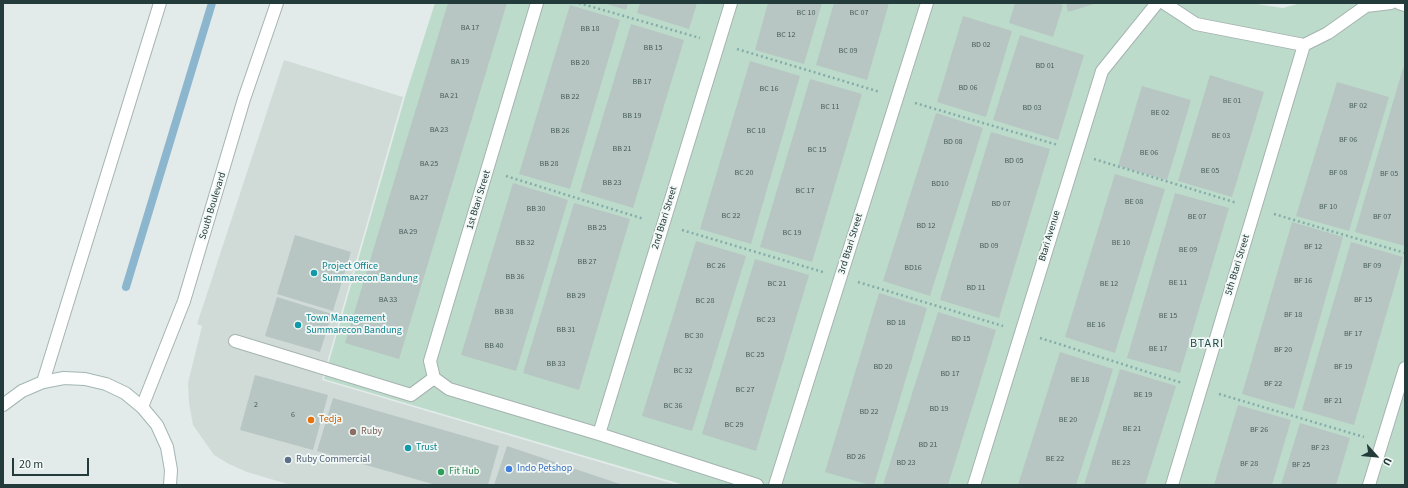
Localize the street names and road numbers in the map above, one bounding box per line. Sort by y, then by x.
street label: 1st Btari Street [464,169,494,231]
street label: South Boulevard [197,171,229,241]
street label: 2nd Btari Street [650,185,680,251]
street label: Btari Avenue [1037,209,1063,263]
street label: 3rd Btari Street [836,212,866,276]
street label: 5th Btari Street [1223,233,1253,297]

